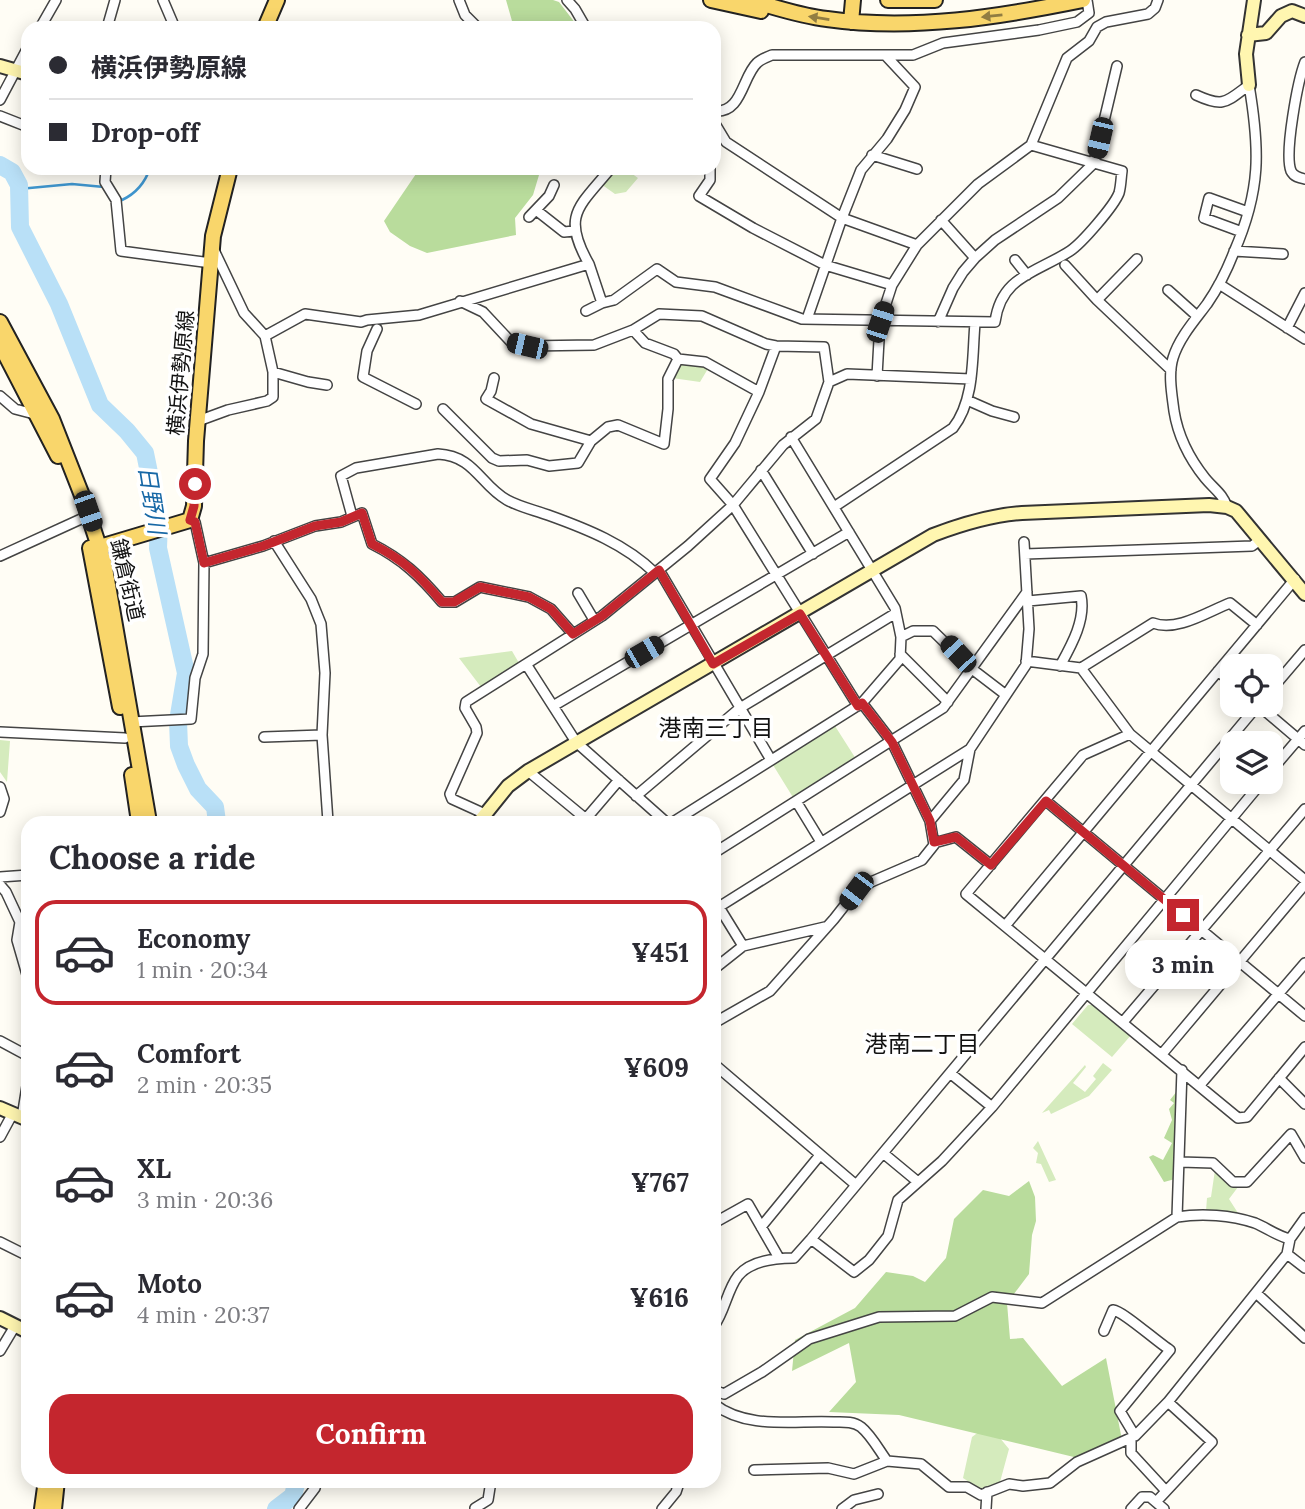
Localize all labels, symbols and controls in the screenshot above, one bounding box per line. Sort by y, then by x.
one-way arrow [981,11,1003,22]
one-way arrow [807,12,829,23]
text: 横浜伊勢原線 [91,51,247,84]
car [1086,115,1115,161]
text: Drop-off [91,116,199,149]
car [864,299,897,345]
street label: 横浜伊勢原線 [162,309,199,437]
car [505,331,550,361]
water label: 日野川 [133,464,173,539]
route start [179,468,211,500]
car [72,488,105,534]
street label: 鎌倉街道 [105,536,150,624]
car [936,631,981,677]
car [621,632,668,672]
map controls [1220,654,1283,794]
button: locate [1220,654,1283,717]
district label: 港南三丁目 [659,713,774,742]
button: layers [1220,731,1283,794]
text: Choose a ride [49,837,256,878]
car [835,868,878,914]
route end [1167,899,1199,931]
icon: car [53,921,116,984]
text: Economy [137,922,250,955]
text: ¥451 [631,936,689,969]
callout: 3 min [1125,940,1241,988]
text: 3 min [1152,950,1214,979]
text: 1 min · 20:34 [137,955,268,984]
district label: 港南二丁目 [865,1029,980,1058]
icon: car [53,1036,116,1099]
text: Comfort [137,1037,241,1070]
text: ¥609 [624,1051,689,1084]
text: 2 min · 20:35 [137,1070,272,1099]
icon: car [53,1151,116,1214]
text: XL [137,1152,171,1185]
text: ¥767 [631,1166,689,1199]
text: 3 min · 20:36 [137,1185,273,1214]
icon: car [53,1266,116,1329]
text: Moto [137,1267,202,1300]
text: ¥616 [630,1281,689,1314]
text: 4 min · 20:37 [137,1300,270,1329]
button: Confirm [49,1394,693,1474]

